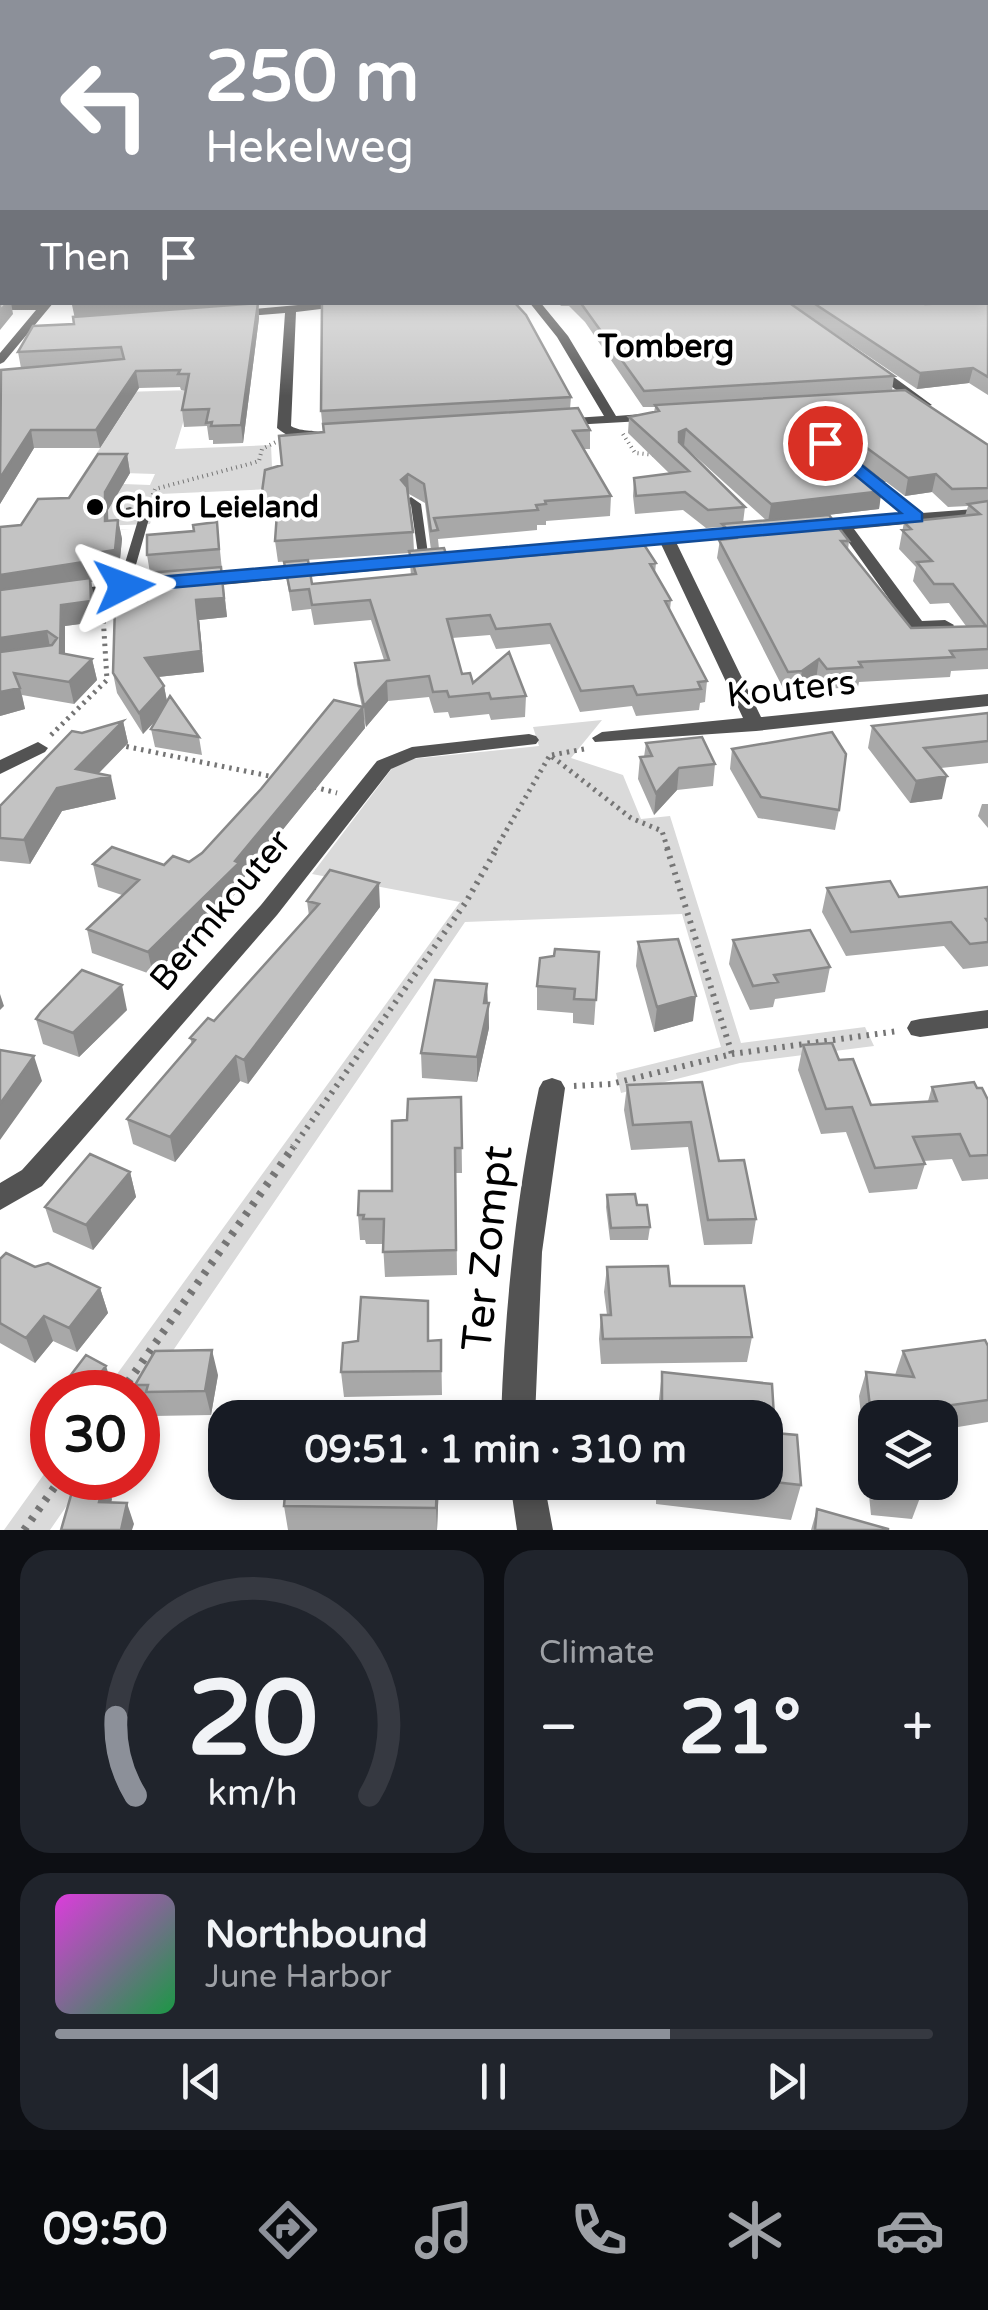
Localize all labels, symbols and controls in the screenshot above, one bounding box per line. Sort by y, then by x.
text: 250 m [205,36,419,120]
icon: left [40,40,170,170]
text: Hekelweg [205,121,414,175]
icon: arrive [151,230,206,285]
text: Then [40,235,131,281]
district label: Tomberg [597,328,734,366]
pin [783,401,868,486]
icon: arrive [798,416,853,471]
place label: Chiro Leieland [115,489,319,526]
marker: Chiro Leieland [84,496,106,518]
position arrow [72,534,176,638]
street label: Kouters [725,661,858,717]
street label: Bermkouter [141,821,301,1000]
street label: Ter Zompt [451,1143,524,1354]
speed limit sign: 30 [30,1370,160,1500]
map controls [858,1400,958,1500]
button: layers [858,1400,958,1500]
text: 09:51 · 1 min · 310 m [304,1427,687,1473]
text: Climate [539,1634,654,1672]
text: 20 [187,1658,317,1783]
text: 21° [679,1683,801,1773]
text: − [539,1695,578,1761]
text: + [902,1695,933,1761]
text: km/h [207,1772,297,1815]
text: Northbound [205,1912,428,1958]
text: June Harbor [205,1958,392,1996]
icon: previous [174,2054,229,2109]
icon: pause [466,2054,521,2109]
icon: next [759,2054,814,2109]
icon: directions [253,2195,323,2265]
icon: music [409,2195,479,2265]
icon: phone [564,2195,634,2265]
icon: climate [720,2195,790,2265]
icon: car [875,2195,945,2265]
text: 09:50 [43,2203,168,2257]

